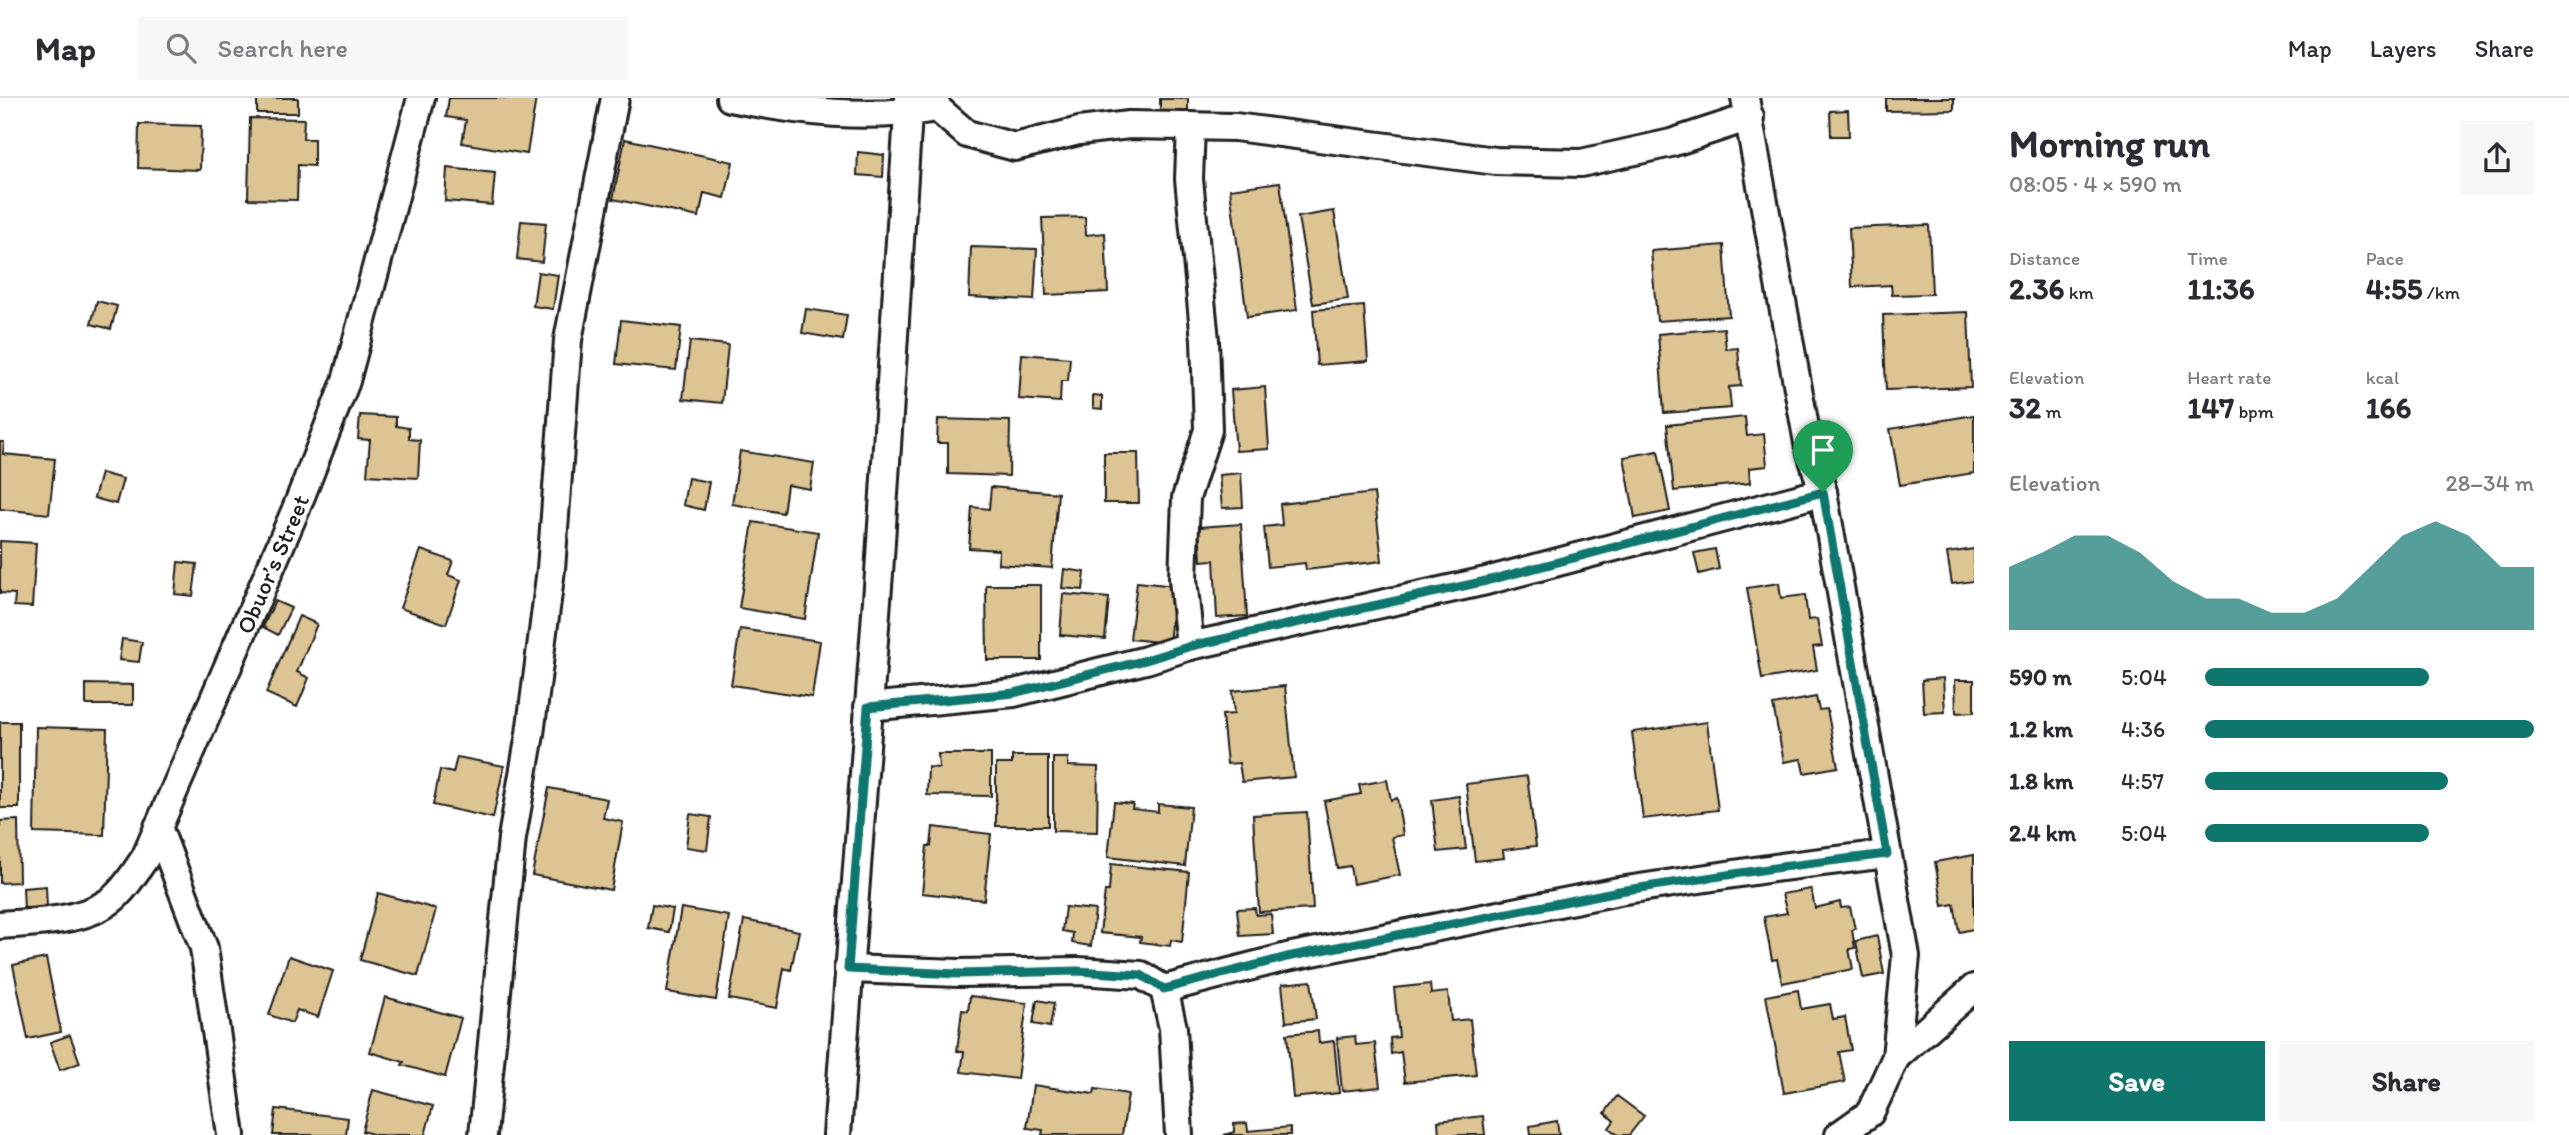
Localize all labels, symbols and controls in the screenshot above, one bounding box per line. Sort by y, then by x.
search box [138,17,628,80]
text: Map [35,29,96,68]
icon: search [162,29,200,67]
text: Search here [218,32,348,64]
text: Map [2288,34,2332,63]
text: Layers [2370,34,2437,63]
text: Share [2475,34,2534,63]
text: Morning run [2009,121,2210,167]
button: share [2460,121,2534,195]
text: 08:05 · 4 × 590 m [2009,170,2182,198]
text: Distance [2009,247,2080,270]
text: Time [2187,247,2228,270]
text: Pace [2366,247,2404,270]
text: 2.36 [2009,270,2064,307]
text: 11:36 [2187,270,2255,307]
text: 4:55 [2366,270,2423,307]
text: km [2064,281,2094,304]
text: /km [2423,281,2460,304]
text: Elevation [2009,366,2085,389]
text: Heart rate [2187,366,2271,389]
text: kcal [2366,366,2399,389]
text: 32 [2009,389,2041,426]
text: 147 [2187,389,2234,426]
text: 166 [2366,389,2411,426]
text: m [2041,400,2061,423]
text: bpm [2234,400,2274,423]
pin [1793,420,1853,492]
icon: arrive [1804,431,1842,469]
text: Elevation [2009,469,2100,497]
text: 28–34 m [2446,469,2534,497]
street label: Obuor’s Street [229,490,315,638]
text: 590 m [2009,663,2072,691]
text: 5:04 [2121,663,2167,691]
text: 1.2 km [2009,715,2073,743]
text: 4:36 [2121,715,2165,743]
text: 1.8 km [2009,767,2074,795]
text: 4:57 [2121,767,2164,795]
text: 2.4 km [2009,819,2076,847]
text: 5:04 [2121,819,2167,847]
button: Save [2009,1041,2265,1121]
button: Share [2279,1041,2534,1121]

